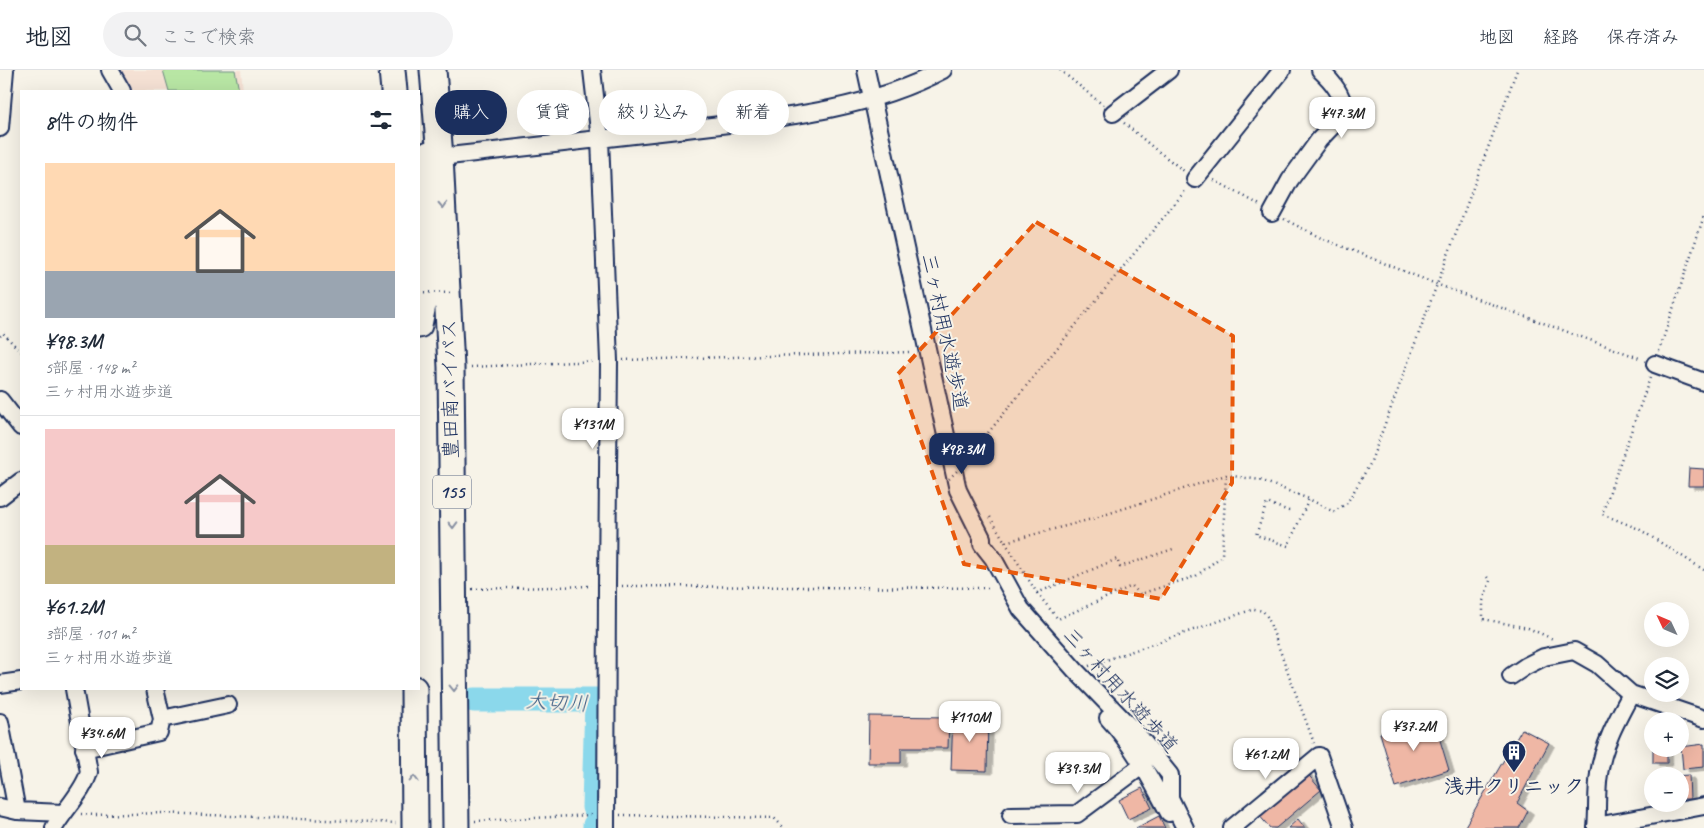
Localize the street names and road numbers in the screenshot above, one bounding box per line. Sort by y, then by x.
street label: 三ヶ村用水遊歩道 [916,251,974,413]
street label: 豊田南バイパス [436,319,464,459]
road number: 155 [433,476,471,508]
street label: 三ヶ村用水遊歩道 [1058,622,1184,758]

